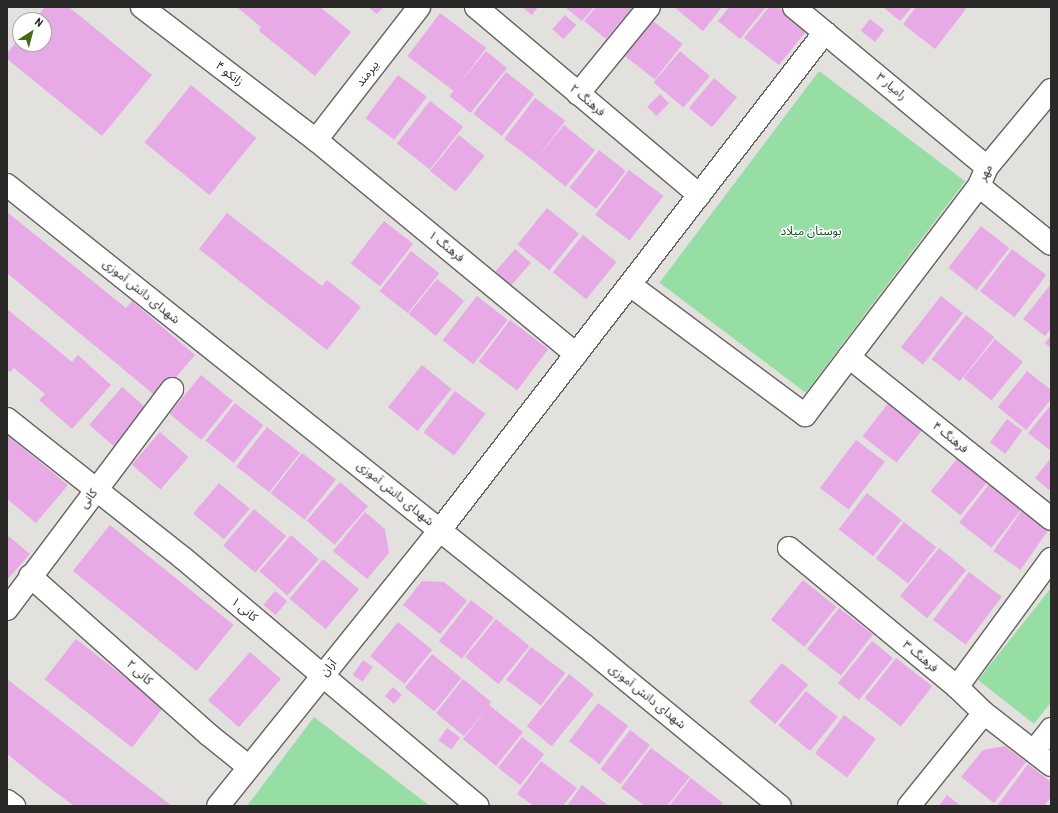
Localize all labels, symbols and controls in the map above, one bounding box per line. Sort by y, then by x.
north arrow [12,12,52,52]
text: N [32,15,45,30]
street label: بیرمند [353,58,383,90]
street label: زانکو ۴ [212,59,246,89]
street label: رامیار ۳ [873,70,909,104]
street label: فرهنگ ۲ [566,82,608,120]
street label: مهر [976,162,996,184]
park label: بوستان میلاد [781,225,841,239]
street label: فرهنگ ۱ [425,228,467,266]
street label: شهدای دانش آموزی [100,257,182,327]
street label: فرهنگ ۴ [929,419,971,457]
street label: شهدای دانش آموزی [354,459,436,529]
street label: کانی [77,486,101,512]
street label: کانی ۱ [228,595,260,625]
street label: فرهنگ ۳ [899,638,941,676]
street label: آران [318,656,340,680]
street label: کانی ۲ [123,658,155,688]
street label: شهدای دانش آموزی [606,662,688,732]

